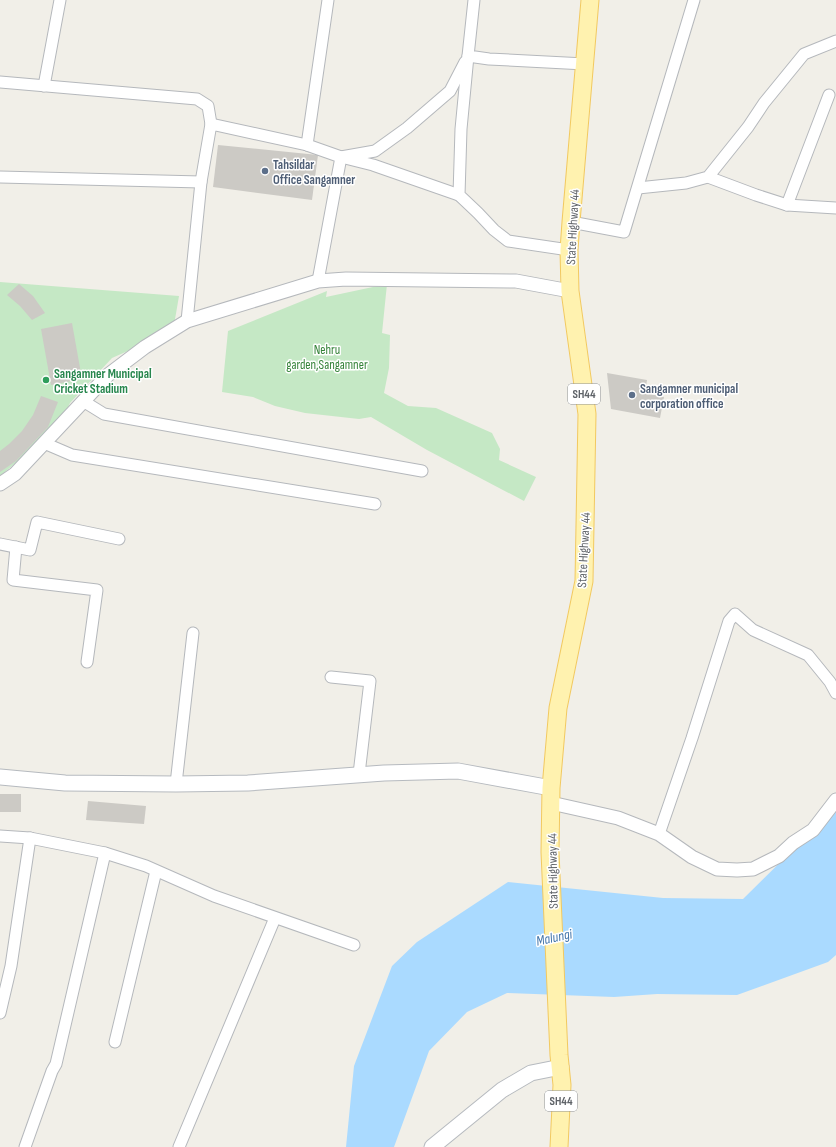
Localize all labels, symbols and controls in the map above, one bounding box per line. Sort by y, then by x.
place label: Tahsildar Office Sangamner [273,157,355,188]
marker: Tahsildar Office Sangamner [260,166,270,176]
street label: State Highway 44 [563,188,583,265]
park label: Nehru garden,Sangamner [286,342,368,373]
place label: Sangamner Municipal Cricket Stadium [54,366,152,397]
marker: Sangamner Municipal Cricket Stadium [41,375,51,385]
place label: Sangamner municipal corporation office [640,381,738,412]
road number: SH44 [568,384,600,404]
marker: Sangamner municipal corporation office [627,390,637,400]
street label: State Highway 44 [574,511,594,588]
street label: State Highway 44 [544,833,562,909]
water label: Malungi [535,925,574,950]
road number: SH44 [545,1091,577,1111]

